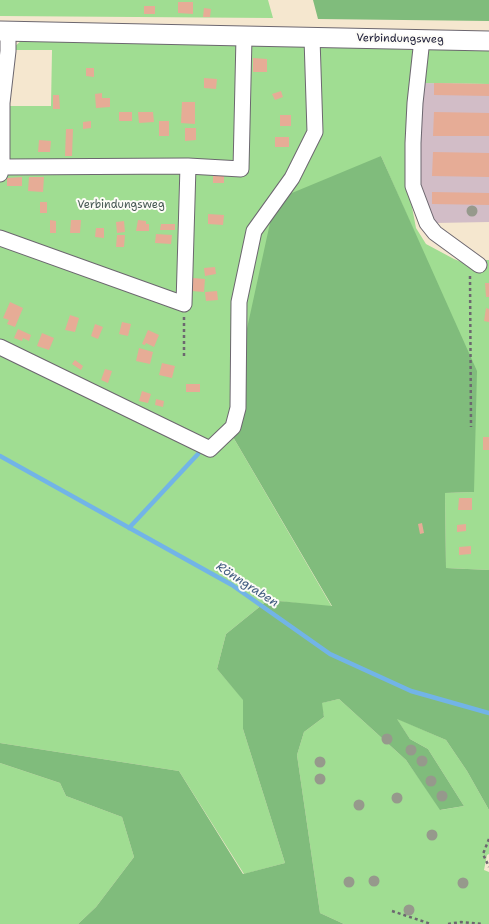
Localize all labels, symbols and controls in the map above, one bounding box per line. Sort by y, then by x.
street label: Verbindungsweg [356,32,444,46]
park label: Verbindungsweg [77,198,165,212]
water label: Rönngraben [213,560,281,610]

